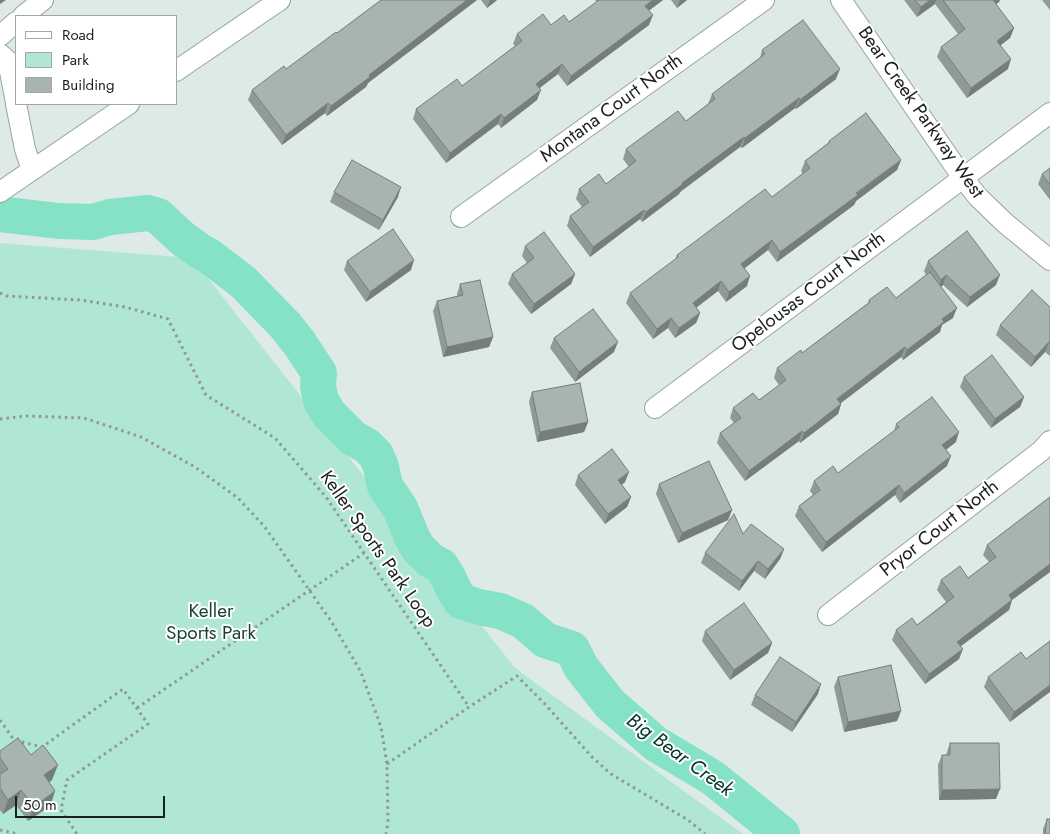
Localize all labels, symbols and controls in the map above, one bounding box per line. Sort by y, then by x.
legend [15,15,178,105]
street label: Bear Creek Parkway West [852,23,988,203]
text: Road [62,24,94,46]
text: Park [62,49,89,71]
street label: Montana Court North [536,50,688,168]
text: Building [62,74,114,96]
street label: Opelousas Court North [728,228,890,358]
street label: Keller Sports Park Loop [314,467,440,633]
street label: Pryor Court North [876,476,1004,582]
park label: Keller Sports Park [166,601,256,645]
water label: Big Bear Creek [621,709,737,803]
scale bar [18,786,168,818]
text: 50 m [23,794,57,816]

